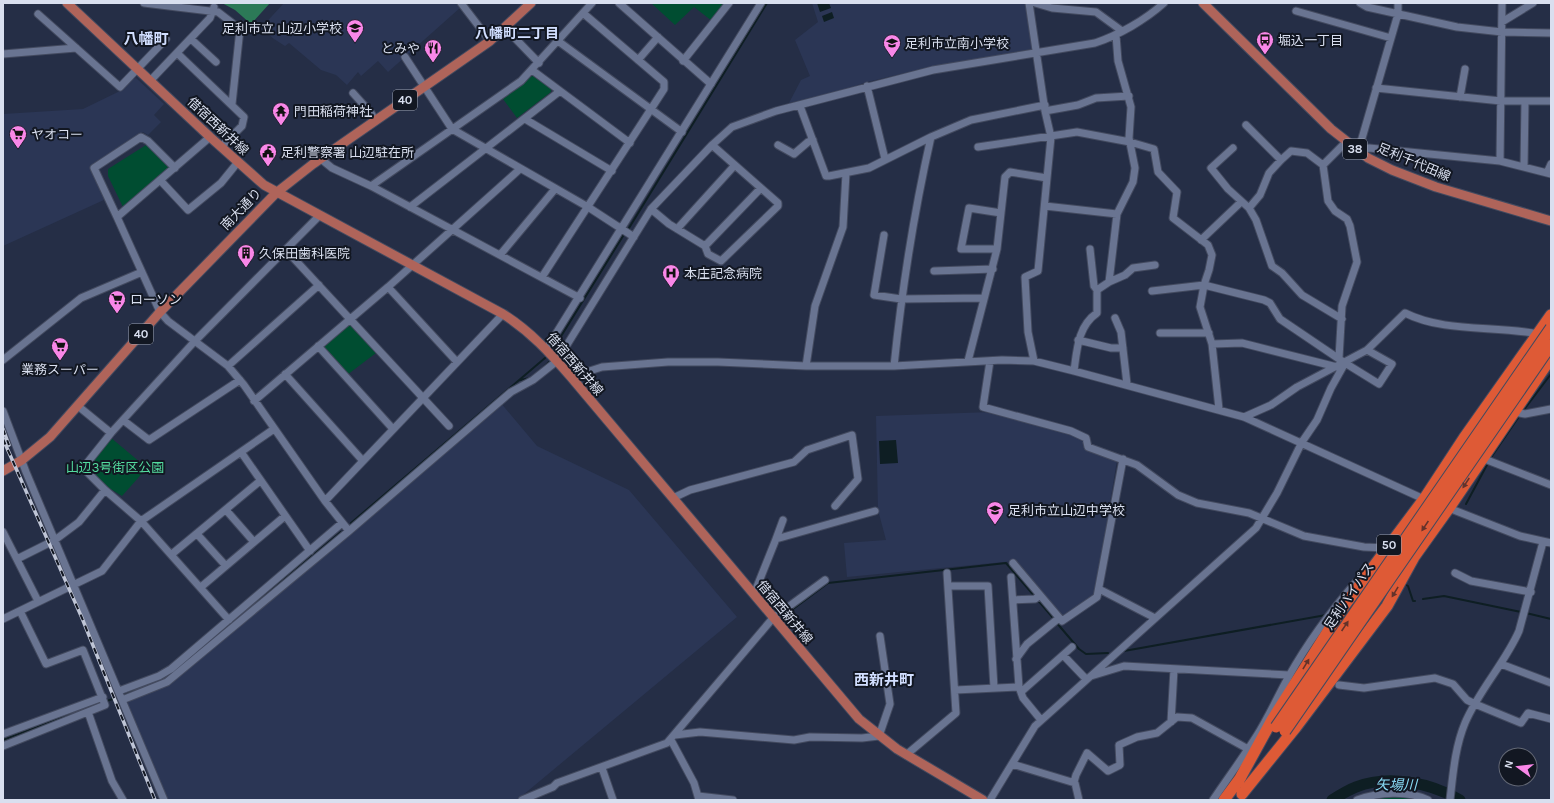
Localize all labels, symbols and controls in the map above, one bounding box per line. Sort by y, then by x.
school or university icon: 足利市立 山辺小学校 [345,18,365,43]
place label: 足利市立 山辺小学校 [222,21,342,36]
district label: 八幡町二丁目 [475,25,559,42]
district label: 八幡町 [123,30,169,48]
bus stop icon: 堀込一丁目 [1255,30,1275,55]
school or university icon: 足利市立南小学校 [882,33,902,58]
place label: 堀込一丁目 [1278,33,1343,48]
place label: 足利市立南小学校 [905,36,1009,51]
restaurant icon: とみや [423,38,443,63]
place label: とみや [381,41,420,56]
road number: 40 [393,90,417,110]
street label: 借宿西新井線 [184,94,252,158]
temple icon: 門田稲荷神社 [271,101,291,126]
place label: 門田稲荷神社 [294,104,372,119]
supermarket icon: ヤオコー [8,124,28,149]
place label: ヤオコー [31,127,83,142]
road number: 38 [1343,139,1367,159]
street label: 足利千代田線 [1375,140,1453,184]
public building icon: 足利警察署 山辺駐在所 [258,142,278,167]
place label: 足利警察署 山辺駐在所 [281,145,414,160]
street label: 南大通り [218,185,264,233]
building icon: 久保田歯科医院 [236,243,256,268]
place label: 久保田歯科医院 [259,246,350,261]
hospital icon: 本庄記念病院 [661,263,681,288]
place label: 本庄記念病院 [684,266,762,281]
supermarket icon: ローソン [107,289,127,314]
place label: ローソン [130,292,182,307]
road number: 40 [129,324,153,344]
street label: 借宿西新井線 [544,330,606,398]
supermarket icon: 業務スーパー [50,336,70,361]
place label: 業務スーパー [21,362,99,377]
park label: 山辺3号街区公園 [66,460,164,475]
one-way arrow [1462,478,1470,488]
school or university icon: 足利市立山辺中学校 [985,500,1005,525]
place label: 足利市立山辺中学校 [1008,503,1125,518]
one-way arrow [1421,521,1429,532]
road number: 50 [1377,535,1401,555]
street label: 足利バイパス [1321,560,1377,632]
street label: 借宿西新井線 [754,577,816,647]
one-way arrow [1392,586,1399,598]
one-way arrow [1341,621,1349,631]
one-way arrow [1303,658,1310,670]
district label: 西新井町 [854,671,914,689]
north arrow [1498,747,1538,787]
text: N [1502,759,1516,770]
water label: 矢場川 [1375,776,1419,794]

